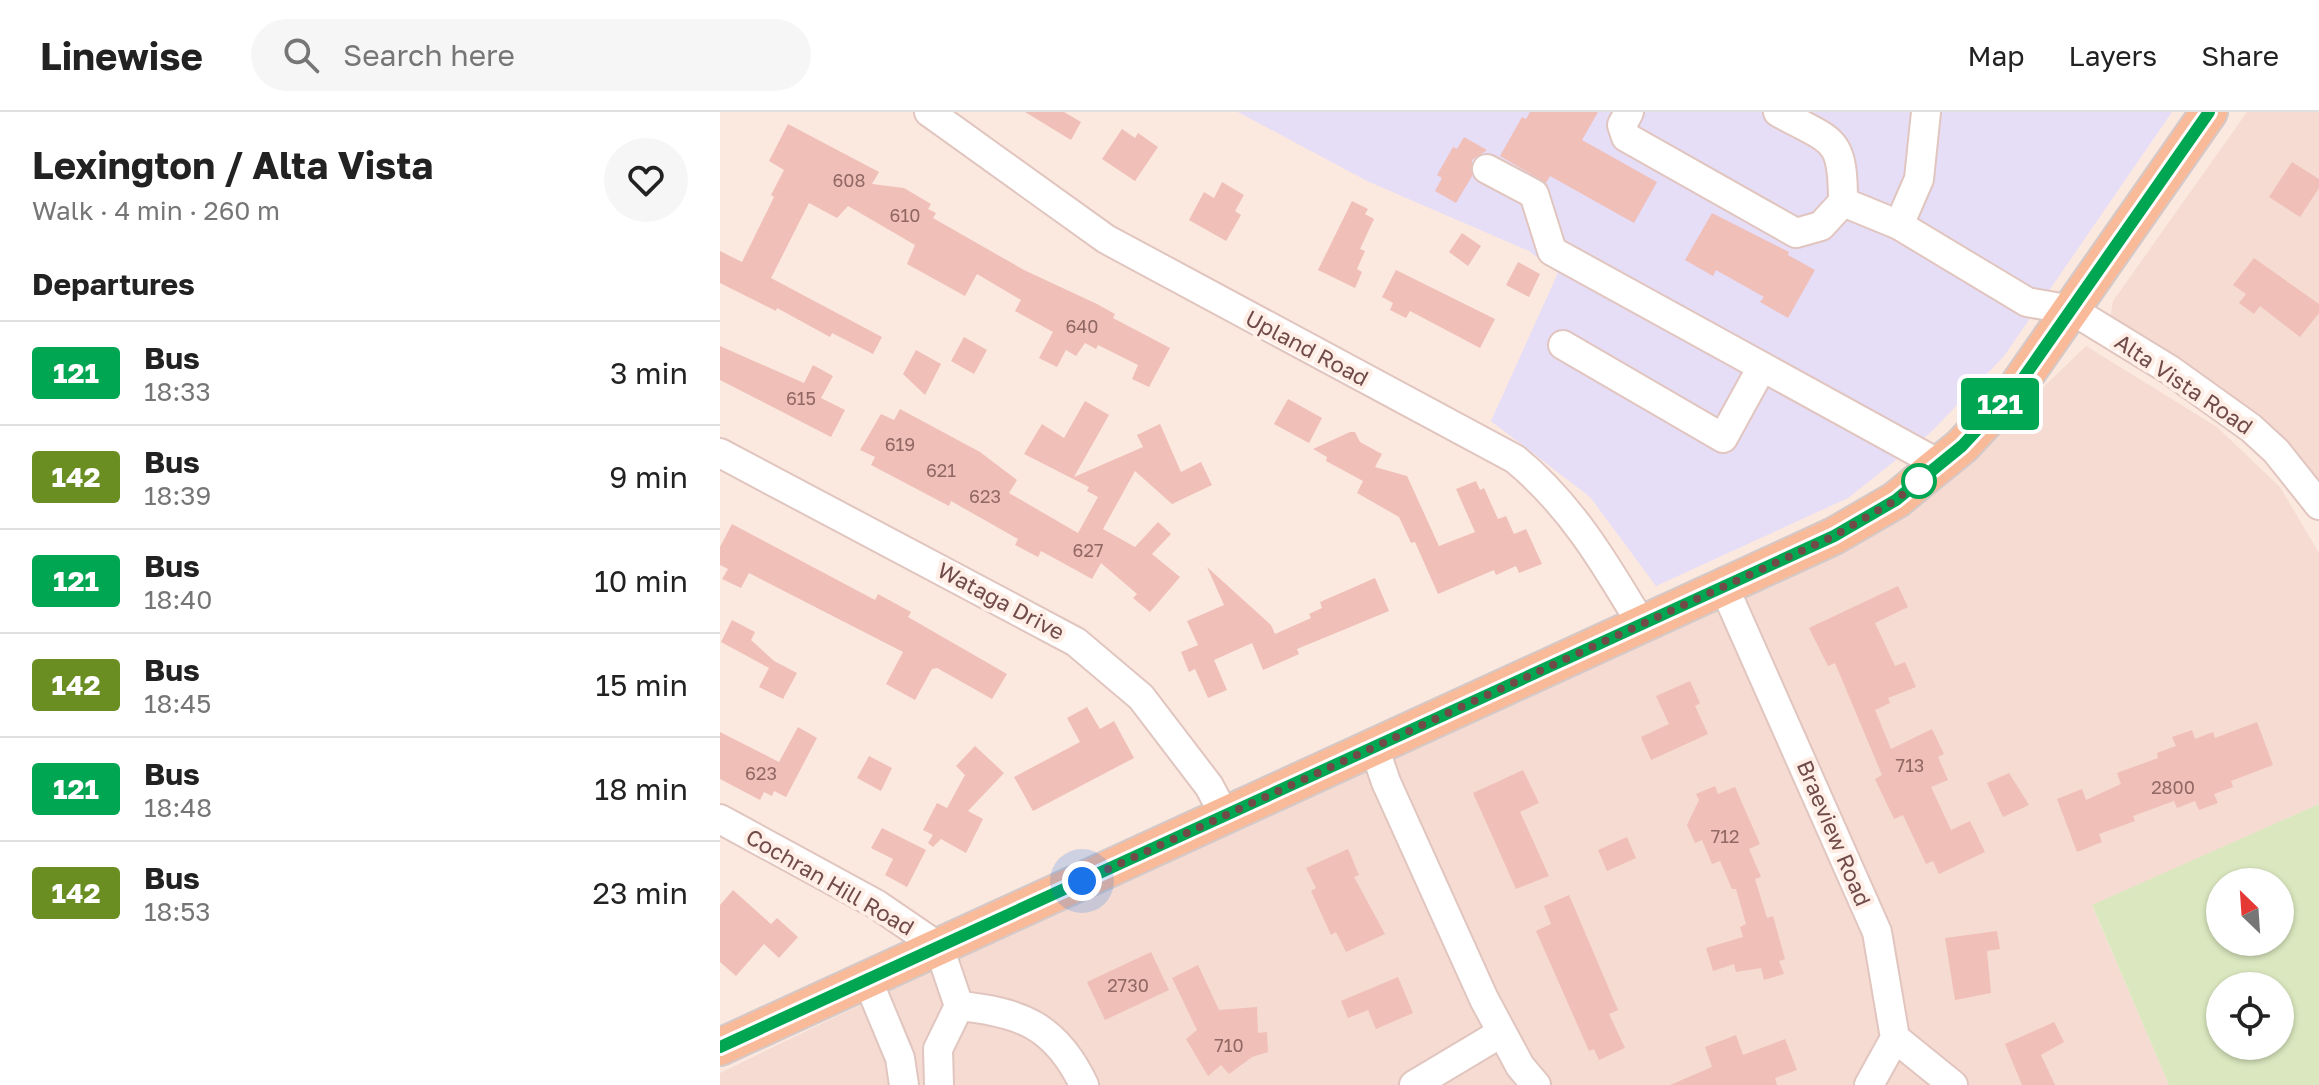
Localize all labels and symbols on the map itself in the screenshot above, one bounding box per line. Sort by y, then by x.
house number: 608 [832,169,866,191]
house number: 610 [890,204,920,226]
street label: Upland Road [1241,304,1373,391]
house number: 640 [1065,315,1099,337]
street label: Alta Vista Road [2110,328,2258,440]
line badge: 121 [1954,378,2046,430]
house number: 615 [786,387,816,409]
house number: 619 [885,433,915,455]
house number: 621 [926,459,956,481]
unlabelled marker [1902,464,1936,498]
house number: 623 [969,485,1001,507]
house number: 627 [1073,539,1103,561]
street label: Wataga Drive [933,556,1069,645]
house number: 713 [1896,754,1924,776]
street label: Braeview Road [1792,756,1877,910]
house number: 623 [745,762,777,784]
house number: 2800 [2151,776,2195,798]
street label: Cochran Hill Road [741,822,919,941]
house number: 712 [1711,825,1739,847]
your location [1062,861,1102,901]
north arrow [2206,868,2294,956]
house number: 2730 [1107,974,1149,996]
house number: 710 [1214,1034,1244,1056]

